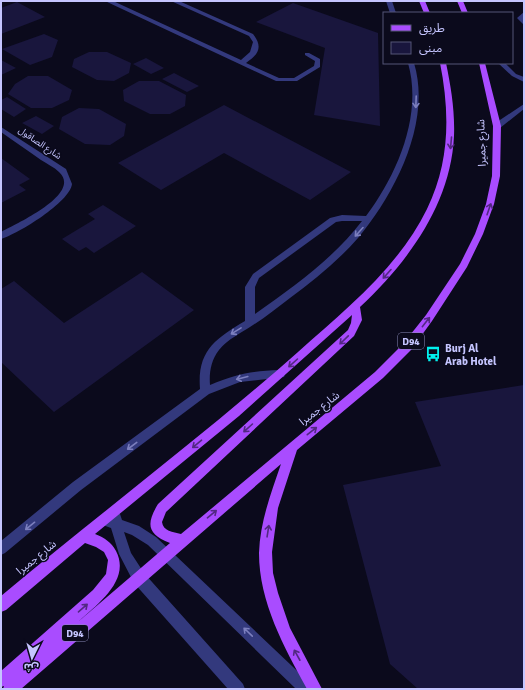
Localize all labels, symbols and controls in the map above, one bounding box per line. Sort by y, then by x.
legend [383,12,513,64]
text: طريق [419,21,445,36]
text: مبنى [419,41,442,56]
one-way arrow [412,95,419,108]
street label: شارع جميرا [474,119,490,167]
street label: شارع الصاقول [15,125,63,163]
one-way arrow [447,136,454,149]
one-way arrow [485,203,493,215]
one-way arrow [354,227,364,237]
one-way arrow [383,268,392,279]
one-way arrow [422,317,430,328]
one-way arrow [231,326,242,335]
road number: D94 [398,333,424,349]
one-way arrow [339,336,349,345]
place label: Burj Al Arab Hotel [445,342,497,368]
bus stop icon: Burj Al Arab Hotel [424,345,442,363]
one-way arrow [288,358,298,367]
one-way arrow [235,374,248,382]
street label: شارع جميرا [297,388,343,429]
one-way arrow [243,423,253,433]
one-way arrow [307,427,318,435]
one-way arrow [191,440,202,449]
one-way arrow [127,442,138,450]
one-way arrow [207,509,218,518]
one-way arrow [24,521,35,530]
one-way arrow [264,525,272,538]
street label: شارع جميرا [14,537,60,578]
one-way arrow [78,603,88,613]
road number: D94 [62,625,88,641]
one-way arrow [243,627,253,637]
north arrow [12,638,52,678]
one-way arrow [292,649,300,661]
text: ش [23,660,39,675]

